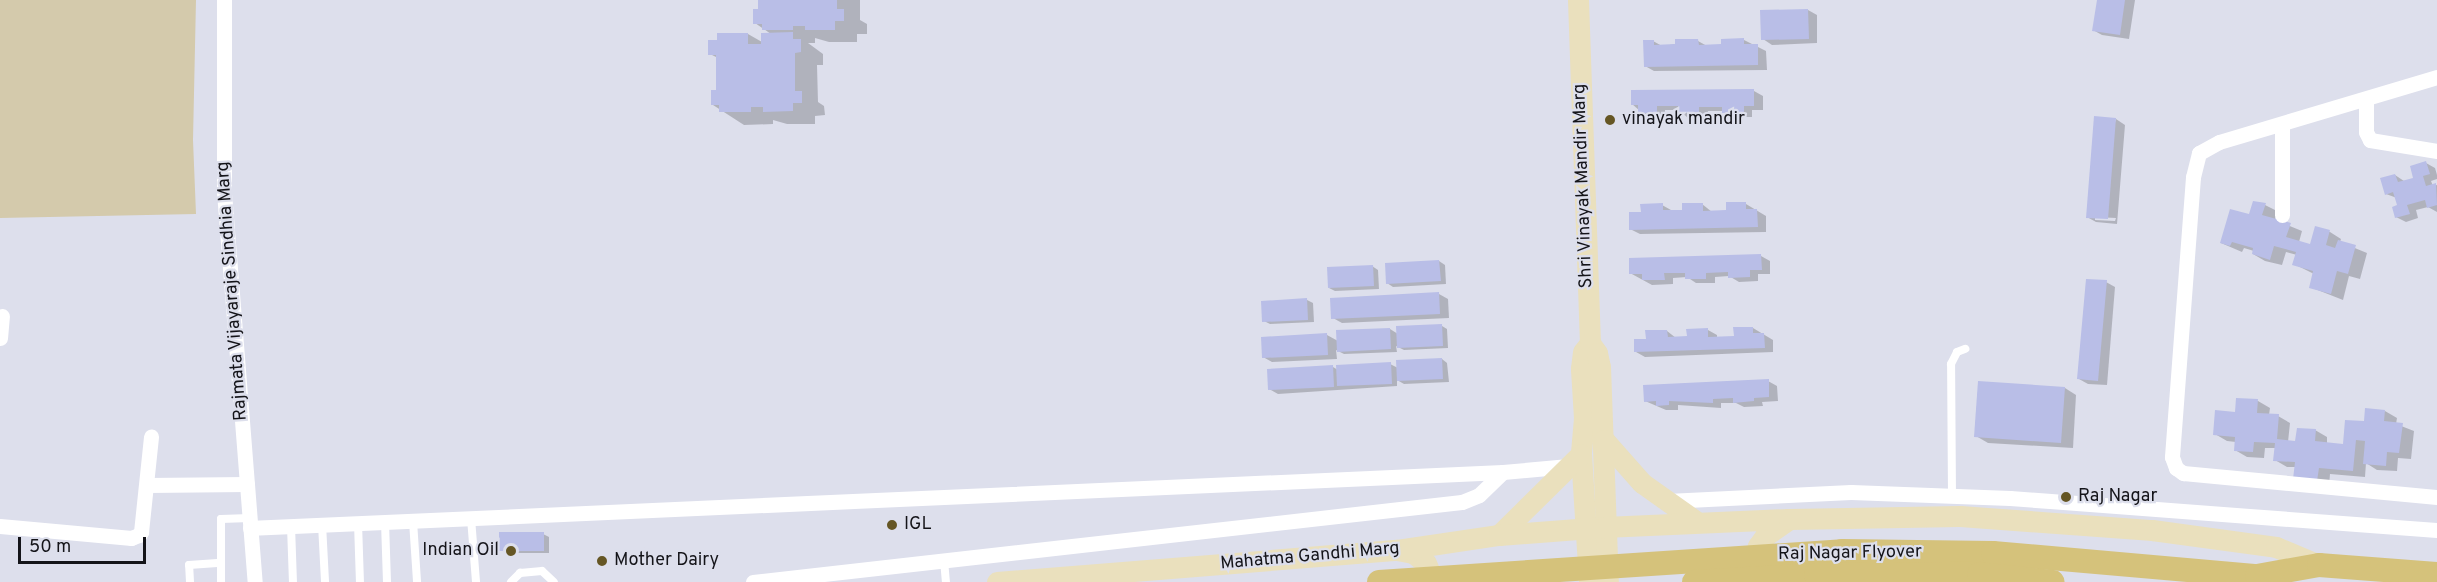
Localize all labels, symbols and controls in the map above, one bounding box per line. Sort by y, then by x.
street label: Shri Vinayak Mandir Marg [1570,83,1598,289]
place label: vinayak mandir [1622,109,1745,131]
marker: vinayak mandir [1603,113,1617,127]
street label: Rajmata Vijayaraje Sindhia Marg [213,160,253,422]
place label: Raj Nagar [2078,486,2158,508]
marker: Raj Nagar [2059,490,2073,504]
place label: IGL [904,514,932,536]
marker: IGL [885,518,899,532]
scale bar [21,525,148,563]
text: 50 m [29,536,71,559]
street label: Mahatma Gandhi Marg [1219,538,1401,576]
place label: Indian Oil [422,540,499,562]
street label: Raj Nagar Flyover [1778,542,1922,566]
marker: Indian Oil [504,544,518,558]
place label: Mother Dairy [614,550,719,572]
marker: Mother Dairy [595,554,609,568]

